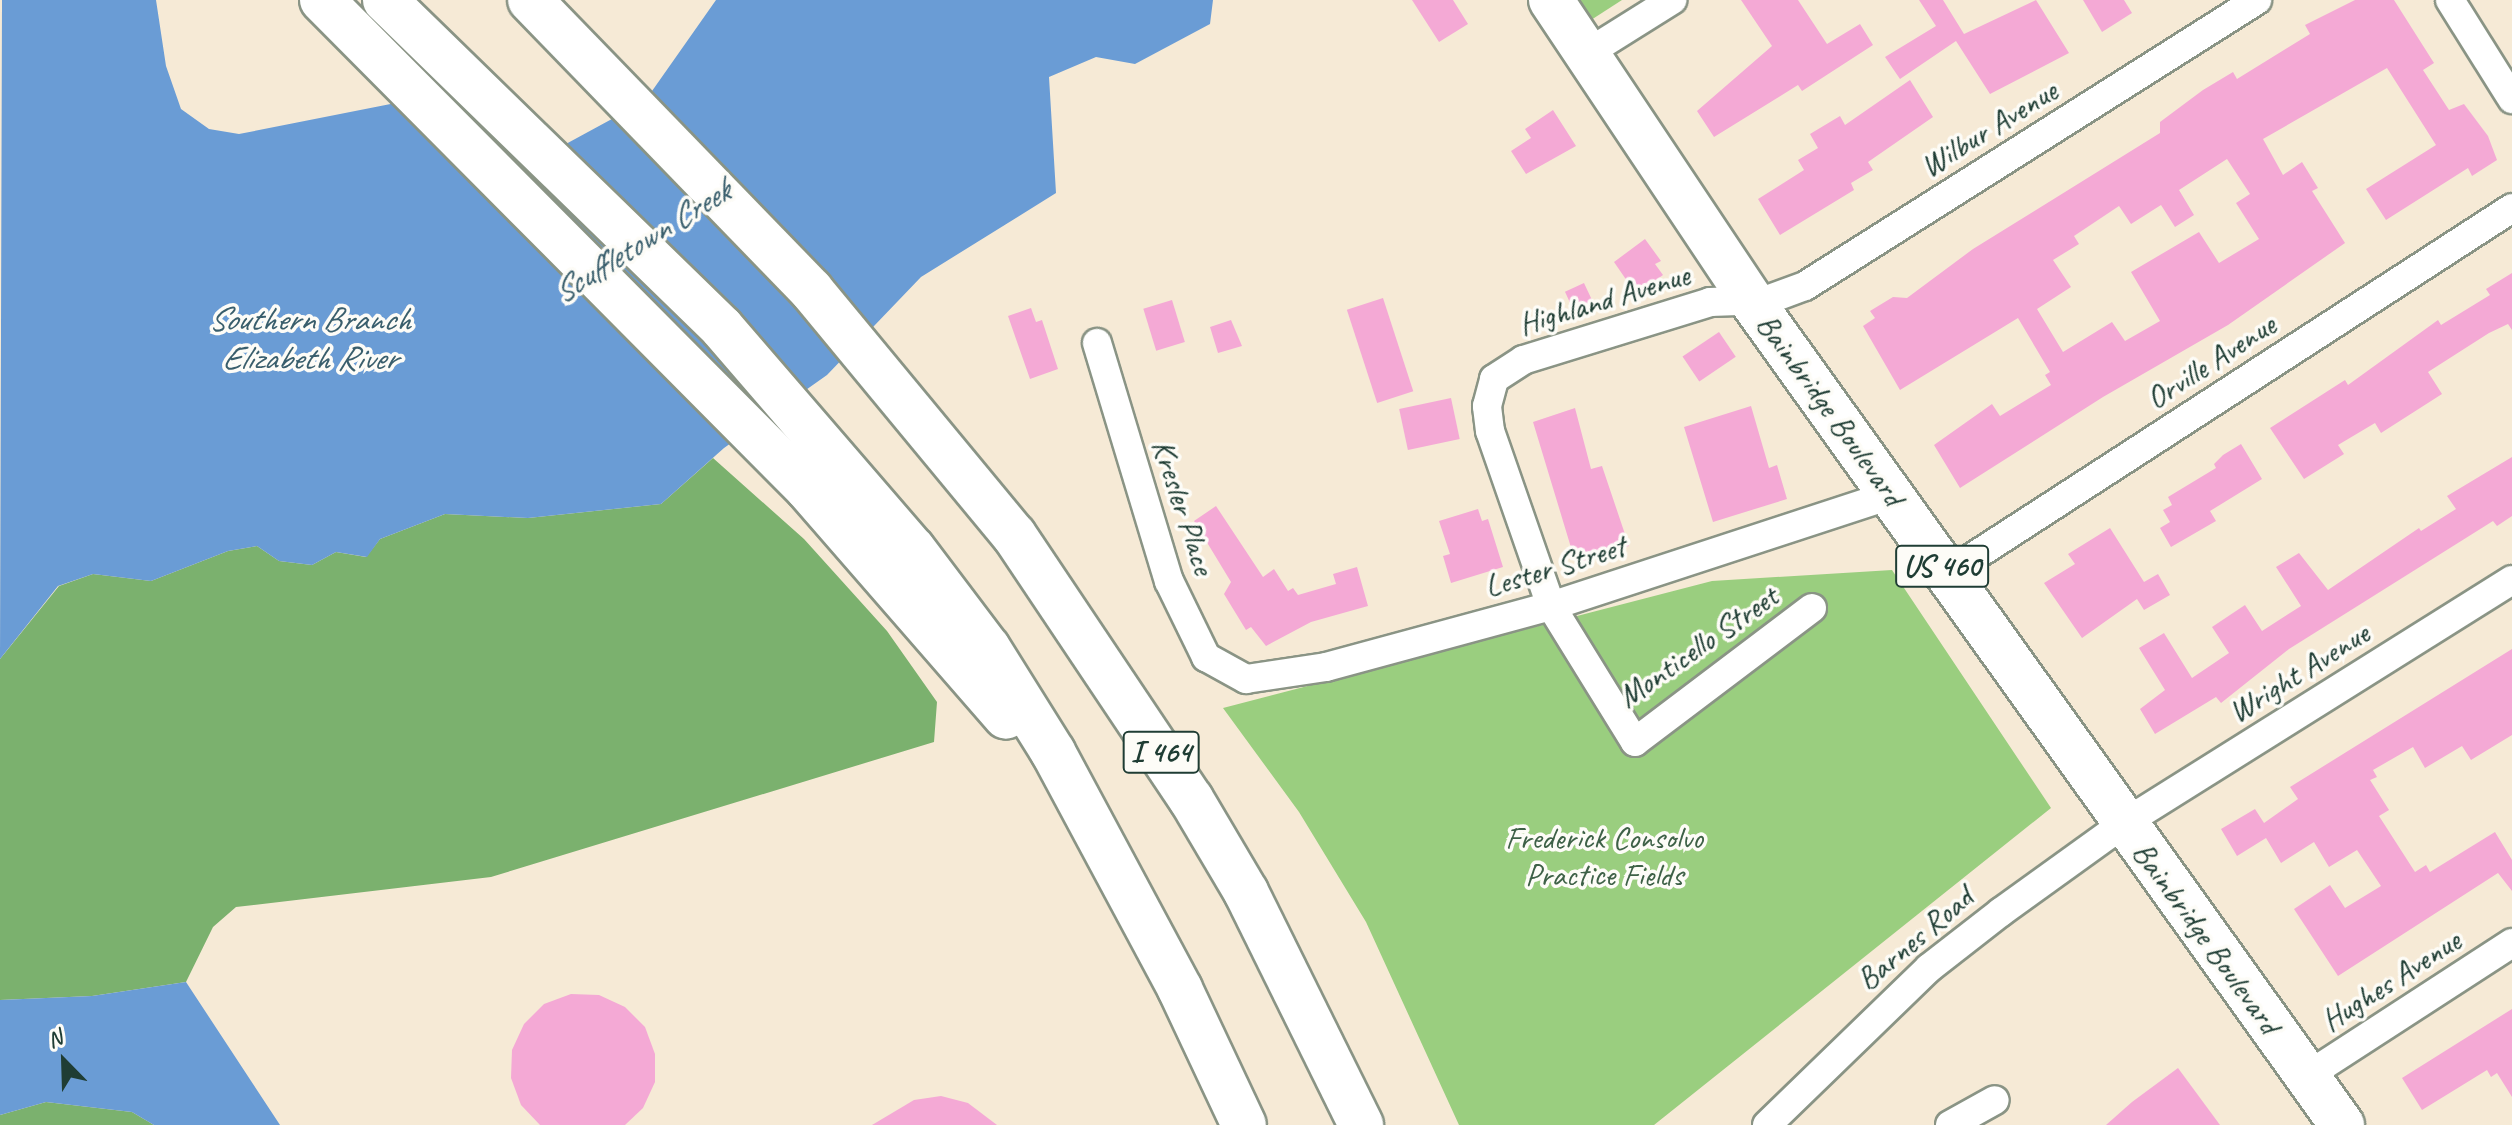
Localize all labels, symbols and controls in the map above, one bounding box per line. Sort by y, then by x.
street label: Wilbur Avenue [1914,72,2064,186]
water label: Scuffletown Creek [545,170,737,312]
street label: Highland Avenue [1514,256,1694,344]
water label: Southern Branch Elizabeth River [208,298,410,378]
street label: Bainbridge Boulevard [1747,306,1913,514]
street label: Orville Avenue [2139,306,2283,418]
street label: Kresler Place [1143,434,1223,580]
street label: Lester Street [1480,527,1630,607]
road number: US 460 [1894,540,1990,592]
street label: Monticello Street [1610,578,1786,716]
street label: Wright Avenue [2222,615,2376,731]
road number: I 464 [1121,726,1201,778]
park label: Frederick Consolvo Practice Fields [1505,820,1703,895]
street label: Bainbridge Boulevard [2123,834,2289,1042]
street label: Barnes Road [1849,880,1981,998]
street label: Hughes Avenue [2314,922,2468,1040]
north arrow [24,1021,104,1101]
text: N [43,1023,66,1054]

